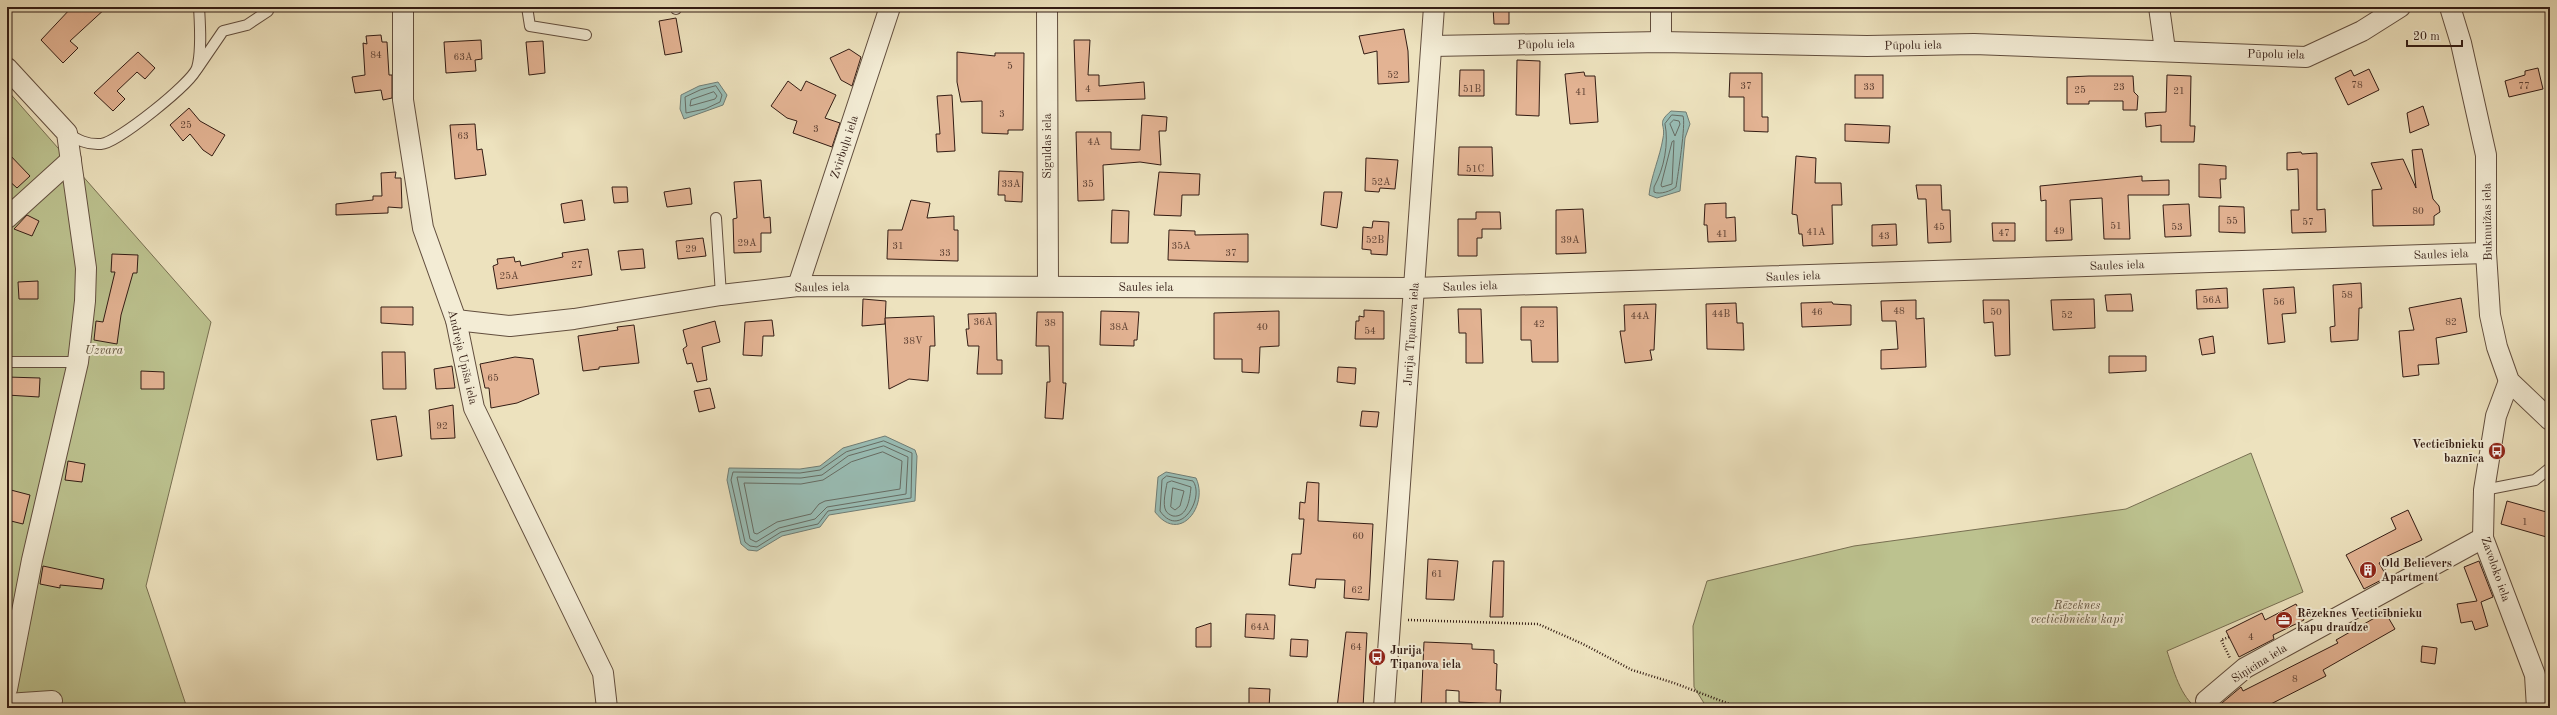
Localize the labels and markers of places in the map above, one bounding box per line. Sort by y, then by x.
place label: Vecticībnieku baznīca [2412,439,2484,465]
bus stop icon: Vecticībnieku baznīca [2487,441,2507,461]
place label: Old Believers Apartment [2381,558,2452,584]
building icon: Old Believers Apartment [2358,560,2378,580]
place label: Rēzeknes Vecticībnieku kapu draudze [2297,608,2423,634]
office icon: Rēzeknes Vecticībnieku kapu draudze [2274,610,2294,630]
place label: Jurija Tiņanova iela [1390,645,1461,671]
bus stop icon: Jurija Tiņanova iela [1367,647,1387,667]

